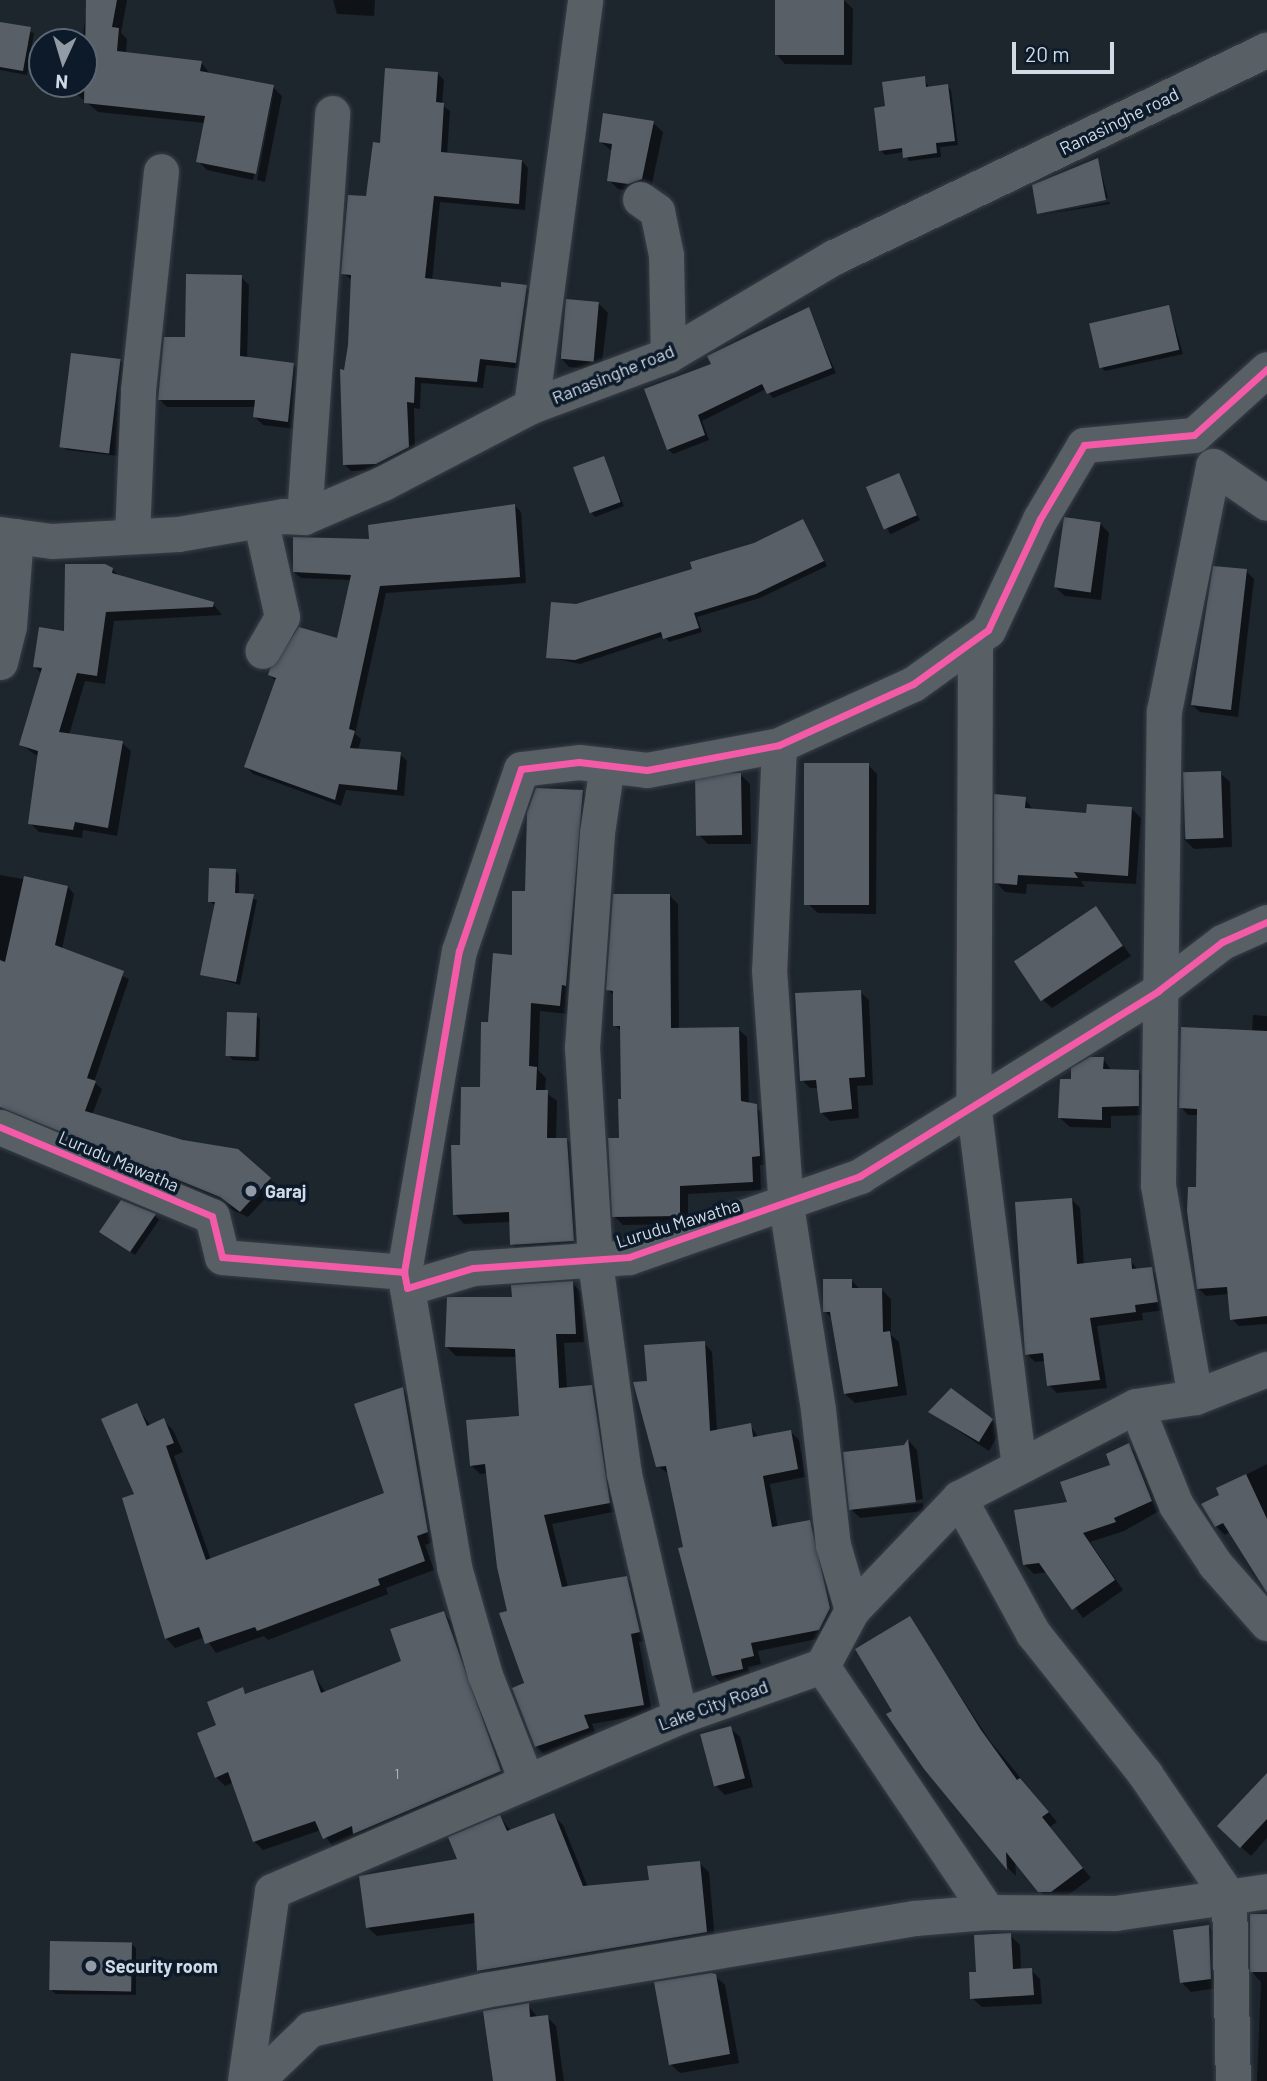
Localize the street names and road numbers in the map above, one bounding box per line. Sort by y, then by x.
street label: Ranasinghe road [1056,83,1182,159]
street label: Ranasinghe road [549,340,677,408]
street label: Lurudu Mawatha [56,1126,182,1196]
street label: Lurudu Mawatha [613,1194,743,1252]
street label: Lake City Road [655,1675,771,1735]

